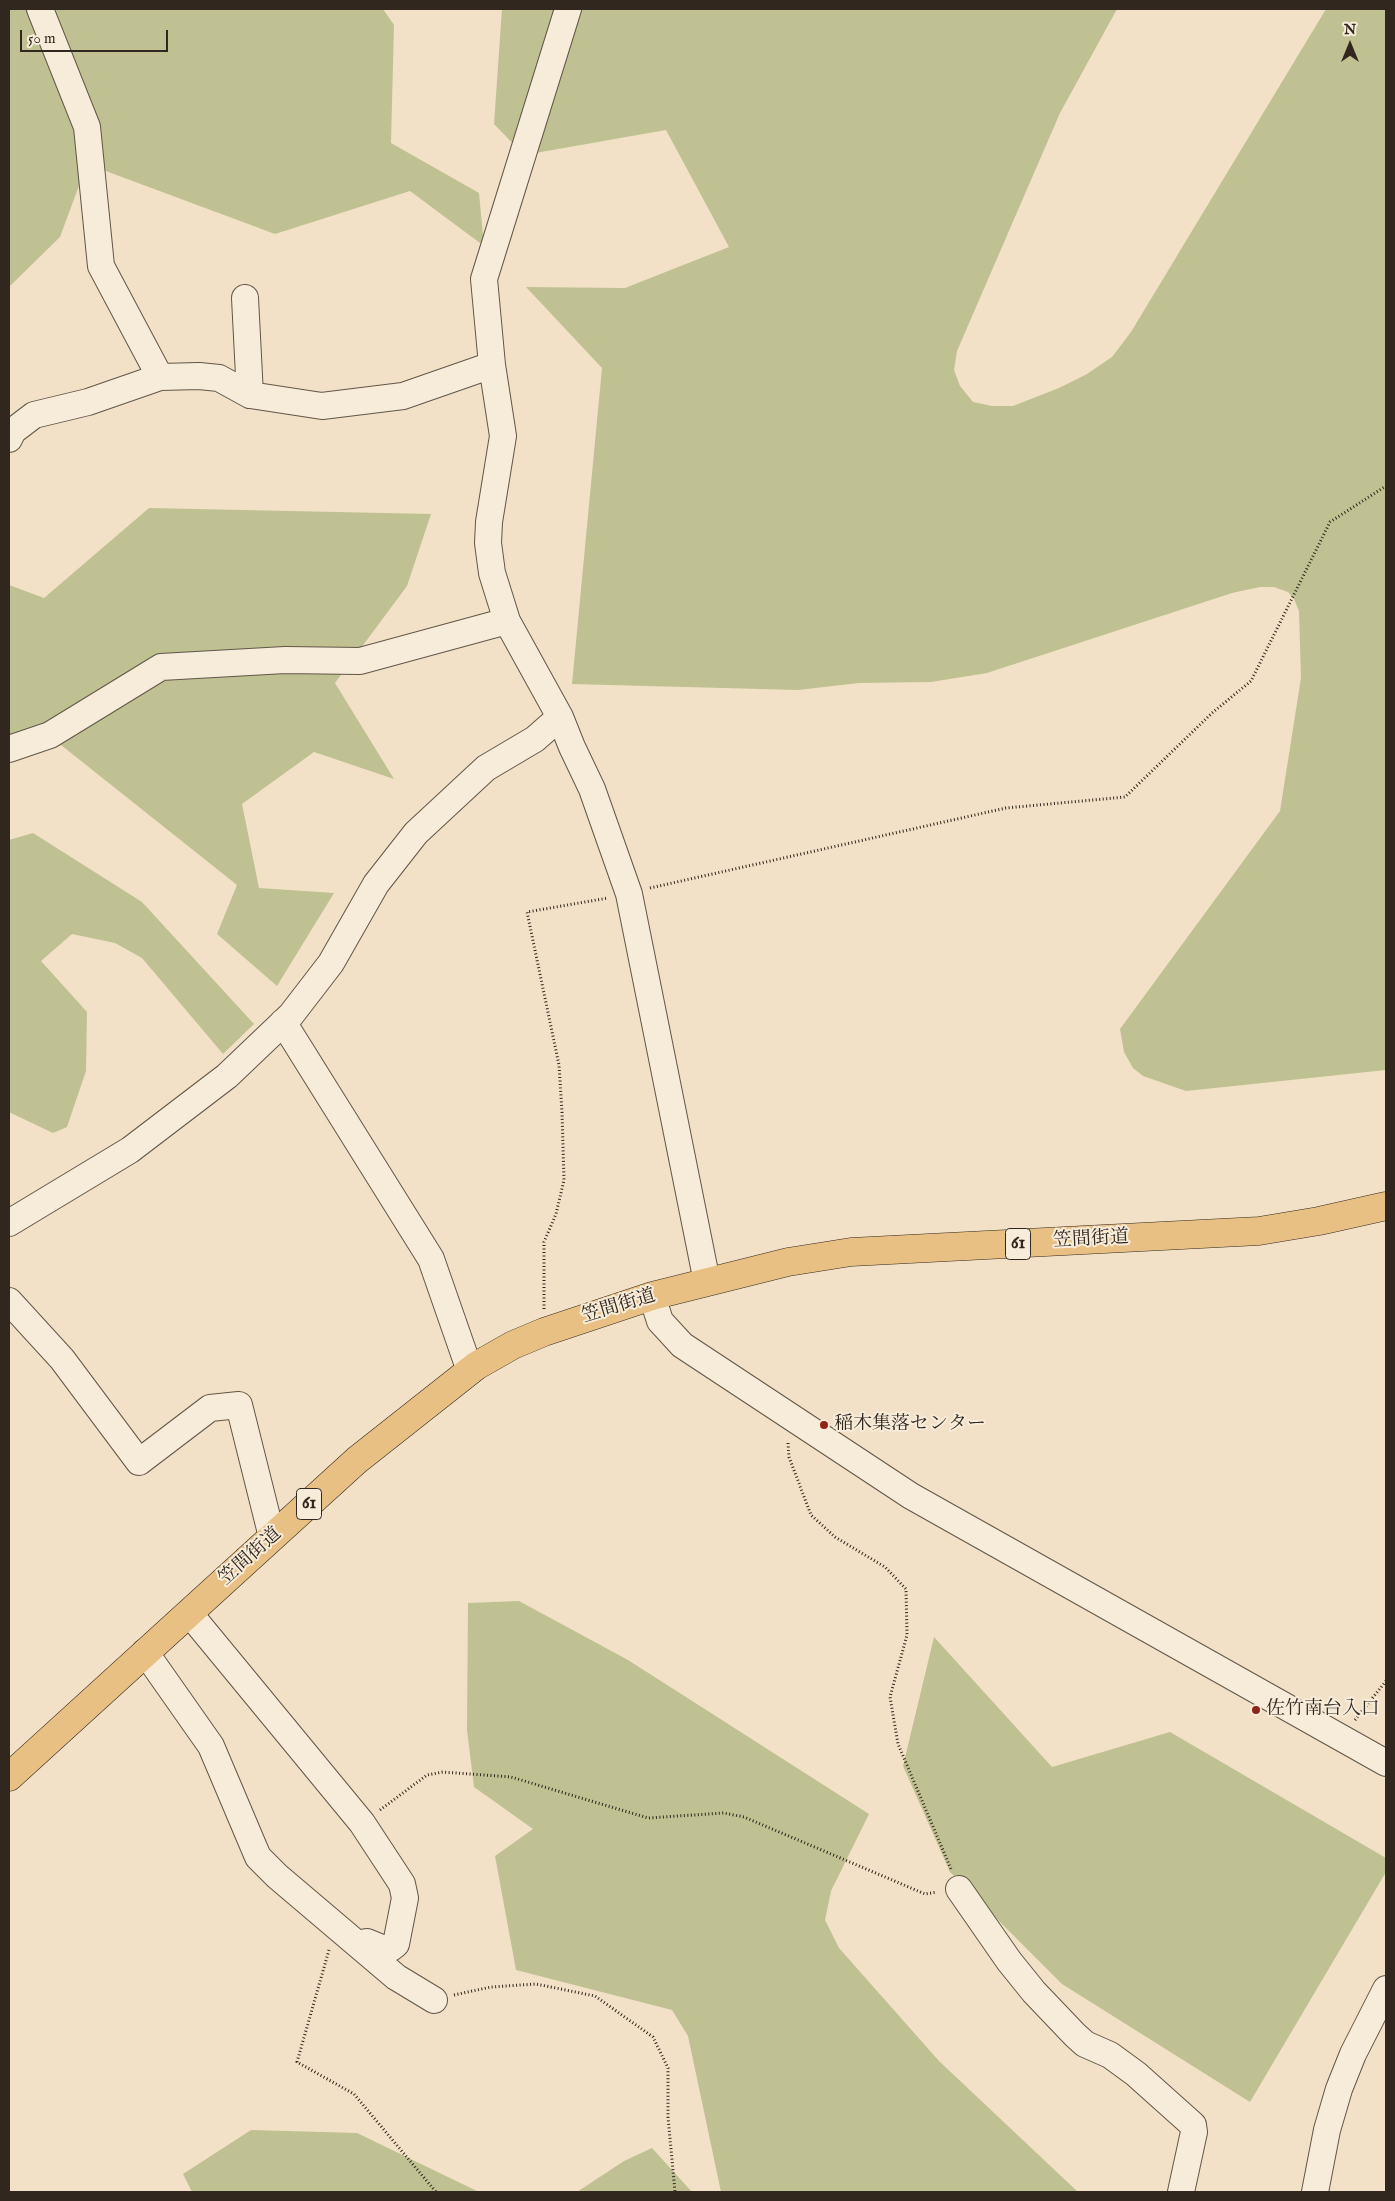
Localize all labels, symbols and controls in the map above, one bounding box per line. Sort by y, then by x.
scale bar [22,20,170,52]
north arrow [1325,20,1375,70]
text: N [1344,21,1356,39]
text: 50 m [28,29,56,48]
street label: 笠間街道 [1052,1227,1130,1253]
road number: 61 [1006,1228,1030,1260]
street label: 笠間街道 [579,1285,659,1329]
place label: 稲木集落センター [834,1414,986,1436]
marker: 稲木集落センター [818,1419,830,1431]
road number: 61 [296,1488,322,1520]
street label: 笠間街道 [215,1523,287,1591]
place label: 佐竹南台入口 [1266,1699,1380,1721]
marker: 佐竹南台入口 [1250,1704,1262,1716]

